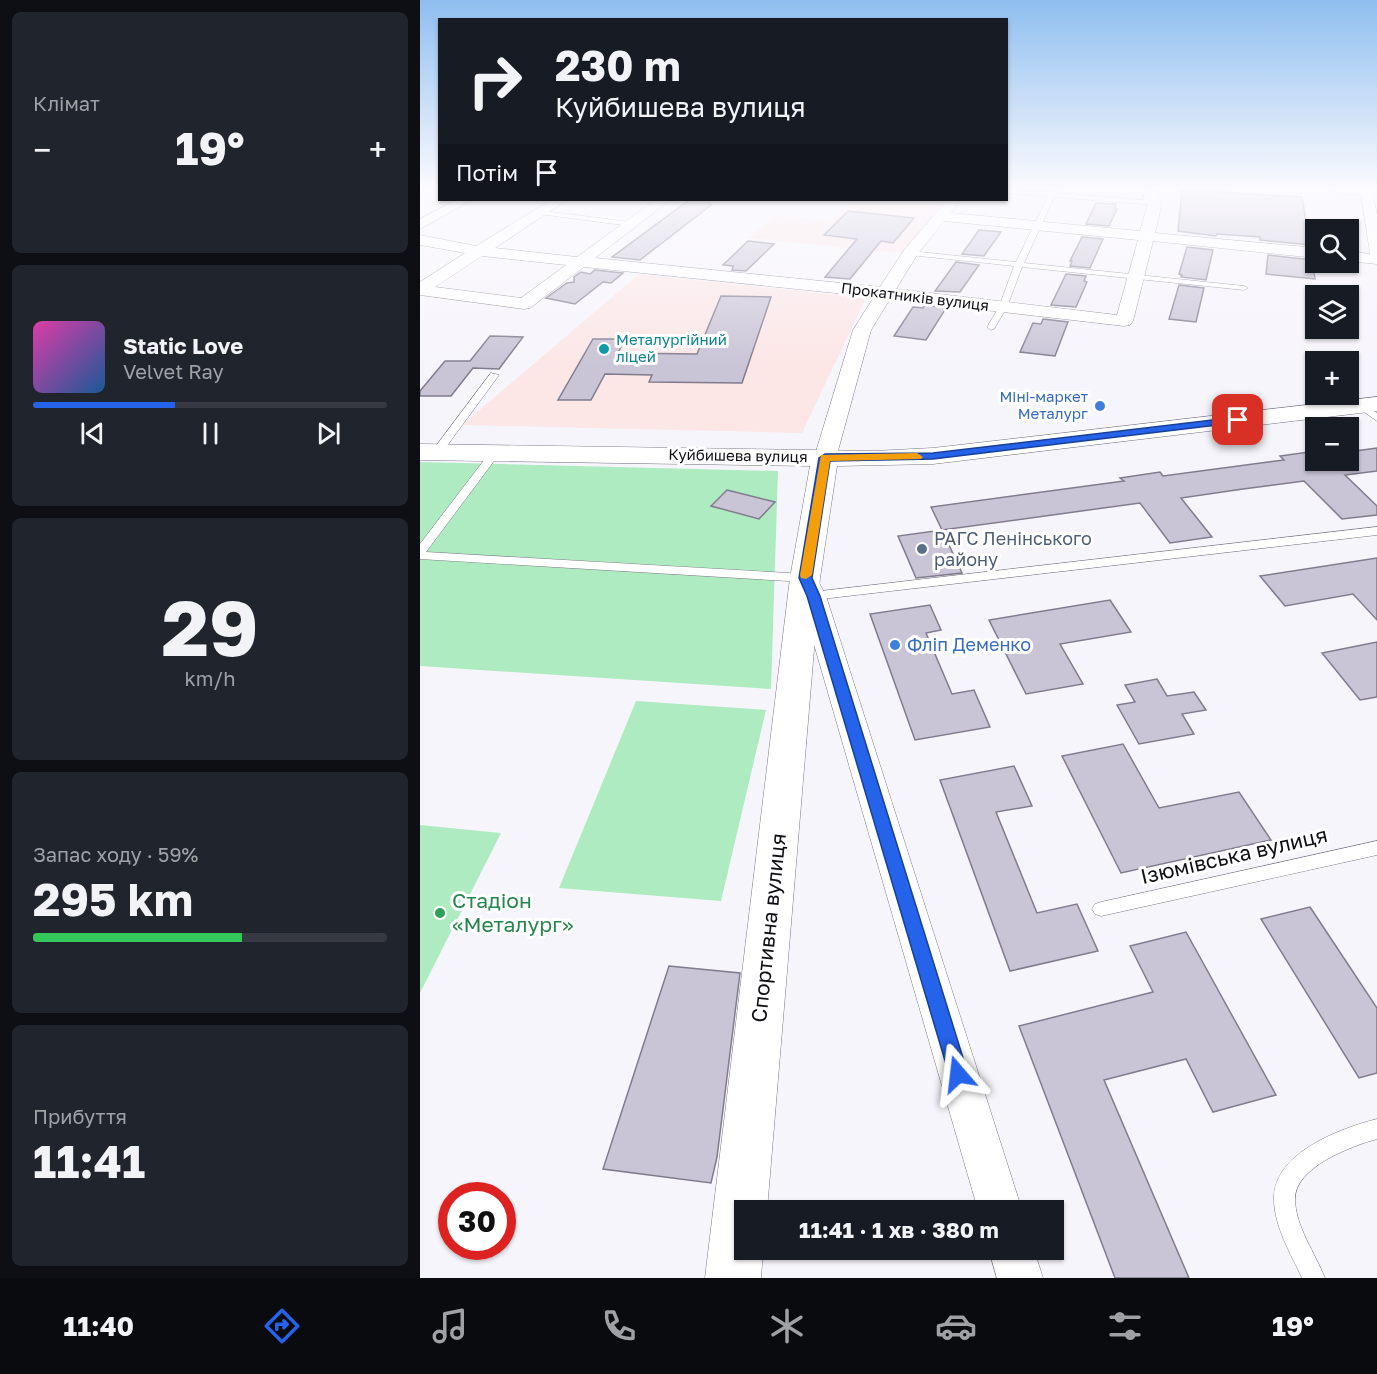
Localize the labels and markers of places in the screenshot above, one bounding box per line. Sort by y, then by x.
place label: Металургійний ліцей [616,330,727,365]
marker: Металургійний ліцей [597,342,611,356]
place label: Міні-маркет Металург [999,387,1089,422]
pin [1212,394,1263,445]
marker: Міні-маркет Металург [1093,399,1107,413]
place label: РАГС Ленінського району [934,527,1092,570]
marker: РАГС Ленінського району [915,542,929,556]
place label: Фліп Деменко [907,633,1031,655]
marker: Фліп Деменко [888,638,902,652]
place label: Стадіон «Металург» [452,887,574,937]
marker: Стадіон «Металург» [433,906,447,920]

